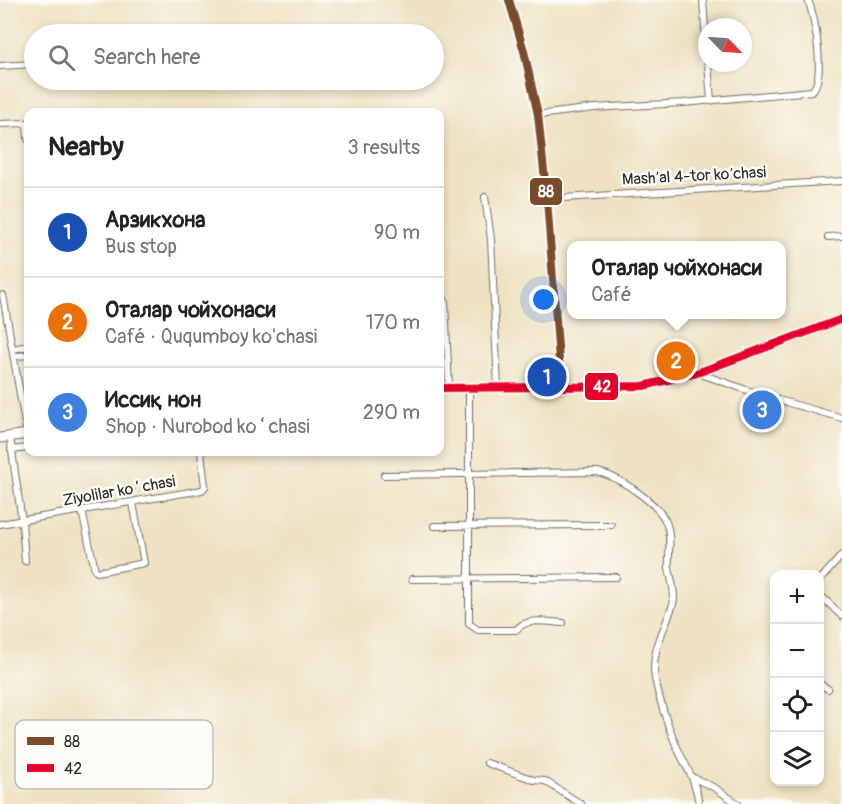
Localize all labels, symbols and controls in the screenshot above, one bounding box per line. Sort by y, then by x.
north arrow [698,18,752,72]
search box [24,24,444,90]
icon: search [45,41,78,74]
text: Search here [93,43,200,71]
text: Nearby [48,131,124,163]
text: 3 results [348,135,420,160]
street label: Mashʼal 4-tor koʼchasi [621,162,767,190]
line badge: 88 [529,177,563,206]
text: 88 [538,182,554,202]
text: Арзикхона [105,206,205,234]
text: 1 [64,220,71,245]
text: 90 m [374,220,420,245]
text: Bus stop [105,234,177,259]
popup [567,241,786,319]
text: Оталар чойхонаси [591,254,762,282]
text: Café [591,282,632,307]
your location [529,285,558,314]
text: Оталар чойхонаси [105,296,276,324]
text: 2 [62,310,73,335]
text: 170 m [366,310,420,335]
text: Café · Ququmboy ko'chasi [105,324,317,349]
pin: 2 [656,338,696,384]
pin: 1 [528,354,566,400]
line badge: 42 [584,372,619,401]
text: 42 [593,377,611,397]
text: Иссиқ нон [105,386,201,414]
pin: 3 [742,388,782,432]
text: 3 [62,400,73,425]
text: 290 m [363,400,420,425]
text: Shop · Nurobod koʻchasi [105,414,310,439]
street label: Ziyolilar koʻchasi [61,471,177,511]
map controls [770,570,824,786]
button: + [770,570,824,624]
button: − [770,624,824,678]
button: locate [770,678,824,732]
legend [15,720,213,789]
text: 88 [64,732,80,752]
button: layers [770,732,824,786]
text: 42 [64,759,82,779]

